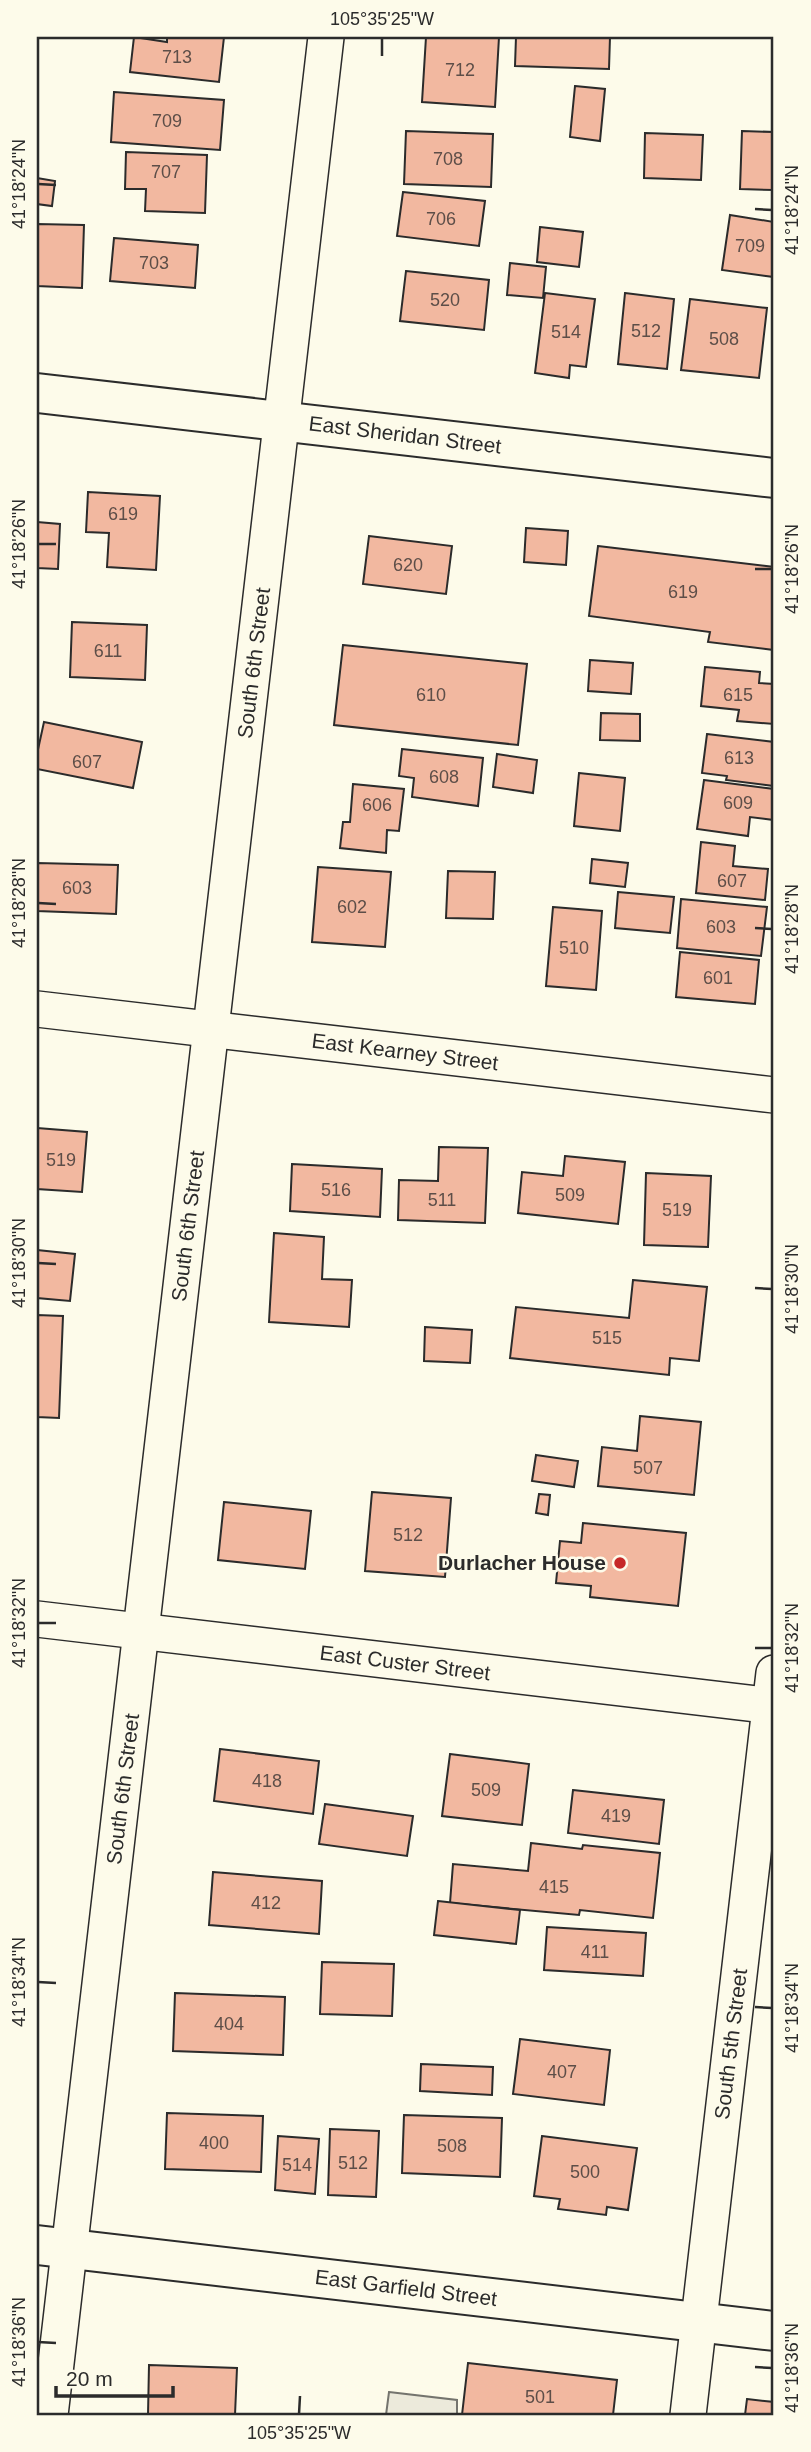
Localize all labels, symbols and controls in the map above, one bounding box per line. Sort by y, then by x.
text: 105°35'25"W [330,9,434,29]
house number: 713 [162,47,192,67]
house number: 712 [445,60,475,80]
house number: 709 [152,111,182,131]
text: 41°18'24"N [9,139,29,229]
house number: 708 [433,149,463,169]
house number: 707 [151,162,181,182]
text: 41°18'24"N [782,165,802,255]
house number: 706 [426,209,456,229]
house number: 709 [735,236,765,256]
house number: 703 [139,253,169,273]
house number: 520 [430,290,460,310]
house number: 512 [631,321,661,341]
house number: 514 [551,322,581,342]
house number: 508 [709,329,739,349]
street label: East Sheridan Street [307,411,503,458]
text: 41°18'26"N [9,499,29,589]
house number: 619 [108,504,138,524]
text: 41°18'26"N [782,524,802,614]
house number: 620 [393,555,423,575]
house number: 619 [668,582,698,602]
street label: South 6th Street [233,586,274,740]
house number: 611 [94,641,122,661]
house number: 610 [416,685,446,705]
house number: 615 [723,685,753,705]
house number: 613 [724,748,754,768]
house number: 607 [72,752,102,772]
house number: 608 [429,767,459,787]
house number: 609 [723,793,753,813]
house number: 606 [362,795,392,815]
text: 41°18'28"N [9,858,29,948]
house number: 607 [717,871,747,891]
house number: 603 [62,878,92,898]
text: 41°18'28"N [782,884,802,974]
house number: 602 [337,897,367,917]
house number: 603 [706,917,736,937]
house number: 510 [559,938,589,958]
house number: 601 [703,968,733,988]
street label: East Kearney Street [310,1029,500,1074]
street label: South 6th Street [167,1149,208,1303]
house number: 519 [46,1150,76,1170]
house number: 516 [321,1180,351,1200]
house number: 509 [555,1185,585,1205]
house number: 511 [428,1190,456,1210]
house number: 519 [662,1200,692,1220]
text: 41°18'30"N [9,1218,29,1308]
text: 41°18'30"N [782,1244,802,1334]
house number: 515 [592,1328,622,1348]
house number: 507 [633,1458,663,1478]
house number: 512 [393,1525,423,1545]
place label: Durlacher House [438,1551,606,1574]
marker: Durlacher House [612,1555,628,1571]
text: 41°18'32"N [9,1578,29,1668]
text: 41°18'32"N [782,1603,802,1693]
street label: East Custer Street [319,1641,492,1684]
street label: South 6th Street [102,1712,143,1866]
house number: 418 [252,1771,282,1791]
house number: 509 [471,1780,501,1800]
house number: 419 [601,1806,631,1826]
house number: 415 [539,1877,569,1897]
house number: 412 [251,1893,281,1913]
text: 41°18'34"N [9,1937,29,2027]
house number: 411 [581,1942,609,1962]
text: 41°18'34"N [782,1963,802,2053]
street label: South 5th Street [710,1967,751,2121]
house number: 404 [214,2014,244,2034]
house number: 407 [547,2062,577,2082]
house number: 400 [199,2133,229,2153]
house number: 508 [437,2136,467,2156]
house number: 512 [338,2153,368,2173]
house number: 514 [282,2155,312,2175]
house number: 500 [570,2162,600,2182]
street label: East Garfield Street [314,2265,499,2310]
text: 41°18'36"N [9,2297,29,2387]
text: 41°18'36"N [782,2323,802,2413]
scale bar [56,2354,173,2398]
text: 20 m [66,2367,113,2390]
house number: 501 [525,2387,555,2407]
text: 105°35'25"W [247,2423,351,2443]

